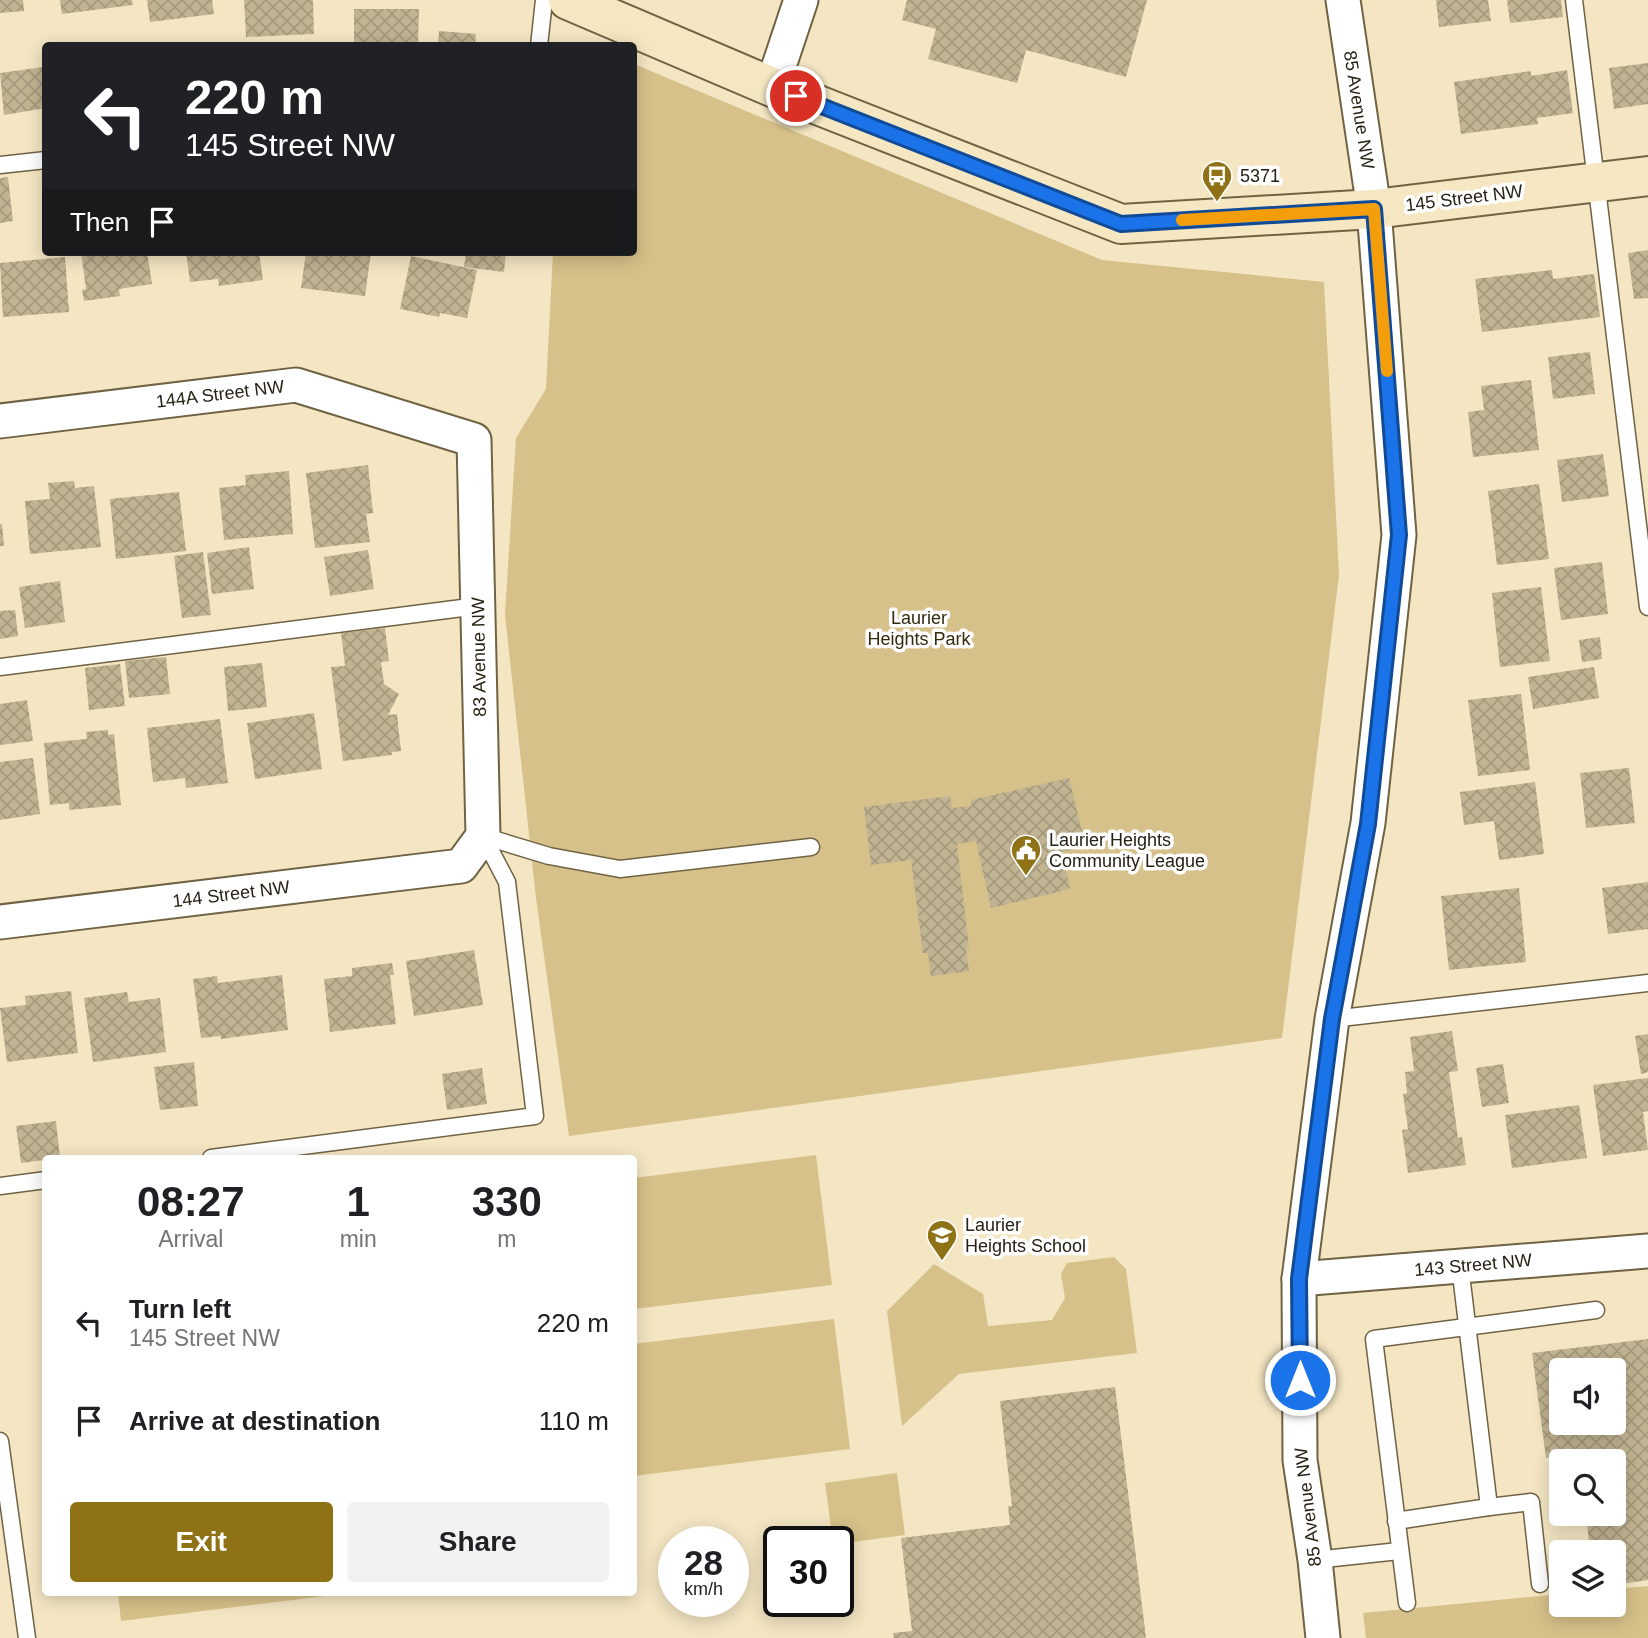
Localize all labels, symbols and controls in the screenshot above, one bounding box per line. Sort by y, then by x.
street label: 85 Avenue NW [1340,49,1378,171]
pin [766,66,826,126]
icon: left [70,70,161,161]
text: 220 m [185,70,324,124]
icon: arrive [777,77,815,115]
text: 145 Street NW [185,127,395,163]
bus stop icon: 5371 [1200,159,1234,203]
place label: 5371 [1240,166,1280,186]
street label: 145 Street NW [1404,181,1524,215]
icon: arrive [143,203,181,241]
text: Then [70,207,129,237]
street label: 144A Street NW [155,376,285,412]
street label: 83 Avenue NW [468,597,490,717]
park label: Laurier Heights Park [867,608,972,649]
place label: Laurier Heights Community League [1049,830,1205,871]
public building icon: Laurier Heights Community League [1009,833,1043,877]
street label: 144 Street NW [171,877,291,911]
text: 08:27 [137,1178,245,1225]
text: 1 [346,1178,370,1225]
text: 330 [472,1178,542,1225]
place label: Laurier Heights School [965,1215,1086,1256]
school or university icon: Laurier Heights School [925,1218,959,1262]
text: Arrival [158,1226,223,1252]
text: min [340,1226,377,1252]
text: m [497,1226,516,1252]
street label: 143 Street NW [1413,1250,1533,1280]
text: Turn left [129,1294,231,1324]
icon: left [70,1304,108,1342]
text: 220 m [537,1308,609,1338]
text: 145 Street NW [129,1325,280,1351]
position arrow [1263,1343,1337,1417]
map controls [1549,1358,1626,1617]
button: sound [1549,1358,1626,1435]
icon: arrive [70,1402,108,1440]
text: Arrive at destination [129,1406,380,1436]
text: 110 m [539,1406,609,1436]
street label: 85 Avenue NW [1291,1446,1325,1568]
button: search [1549,1449,1626,1526]
button: Exit [70,1502,333,1582]
button: Share [347,1502,609,1582]
speed limit sign: 30 [763,1526,854,1617]
button: layers [1549,1540,1626,1617]
text: 28 [684,1543,723,1582]
text: km/h [684,1579,723,1599]

